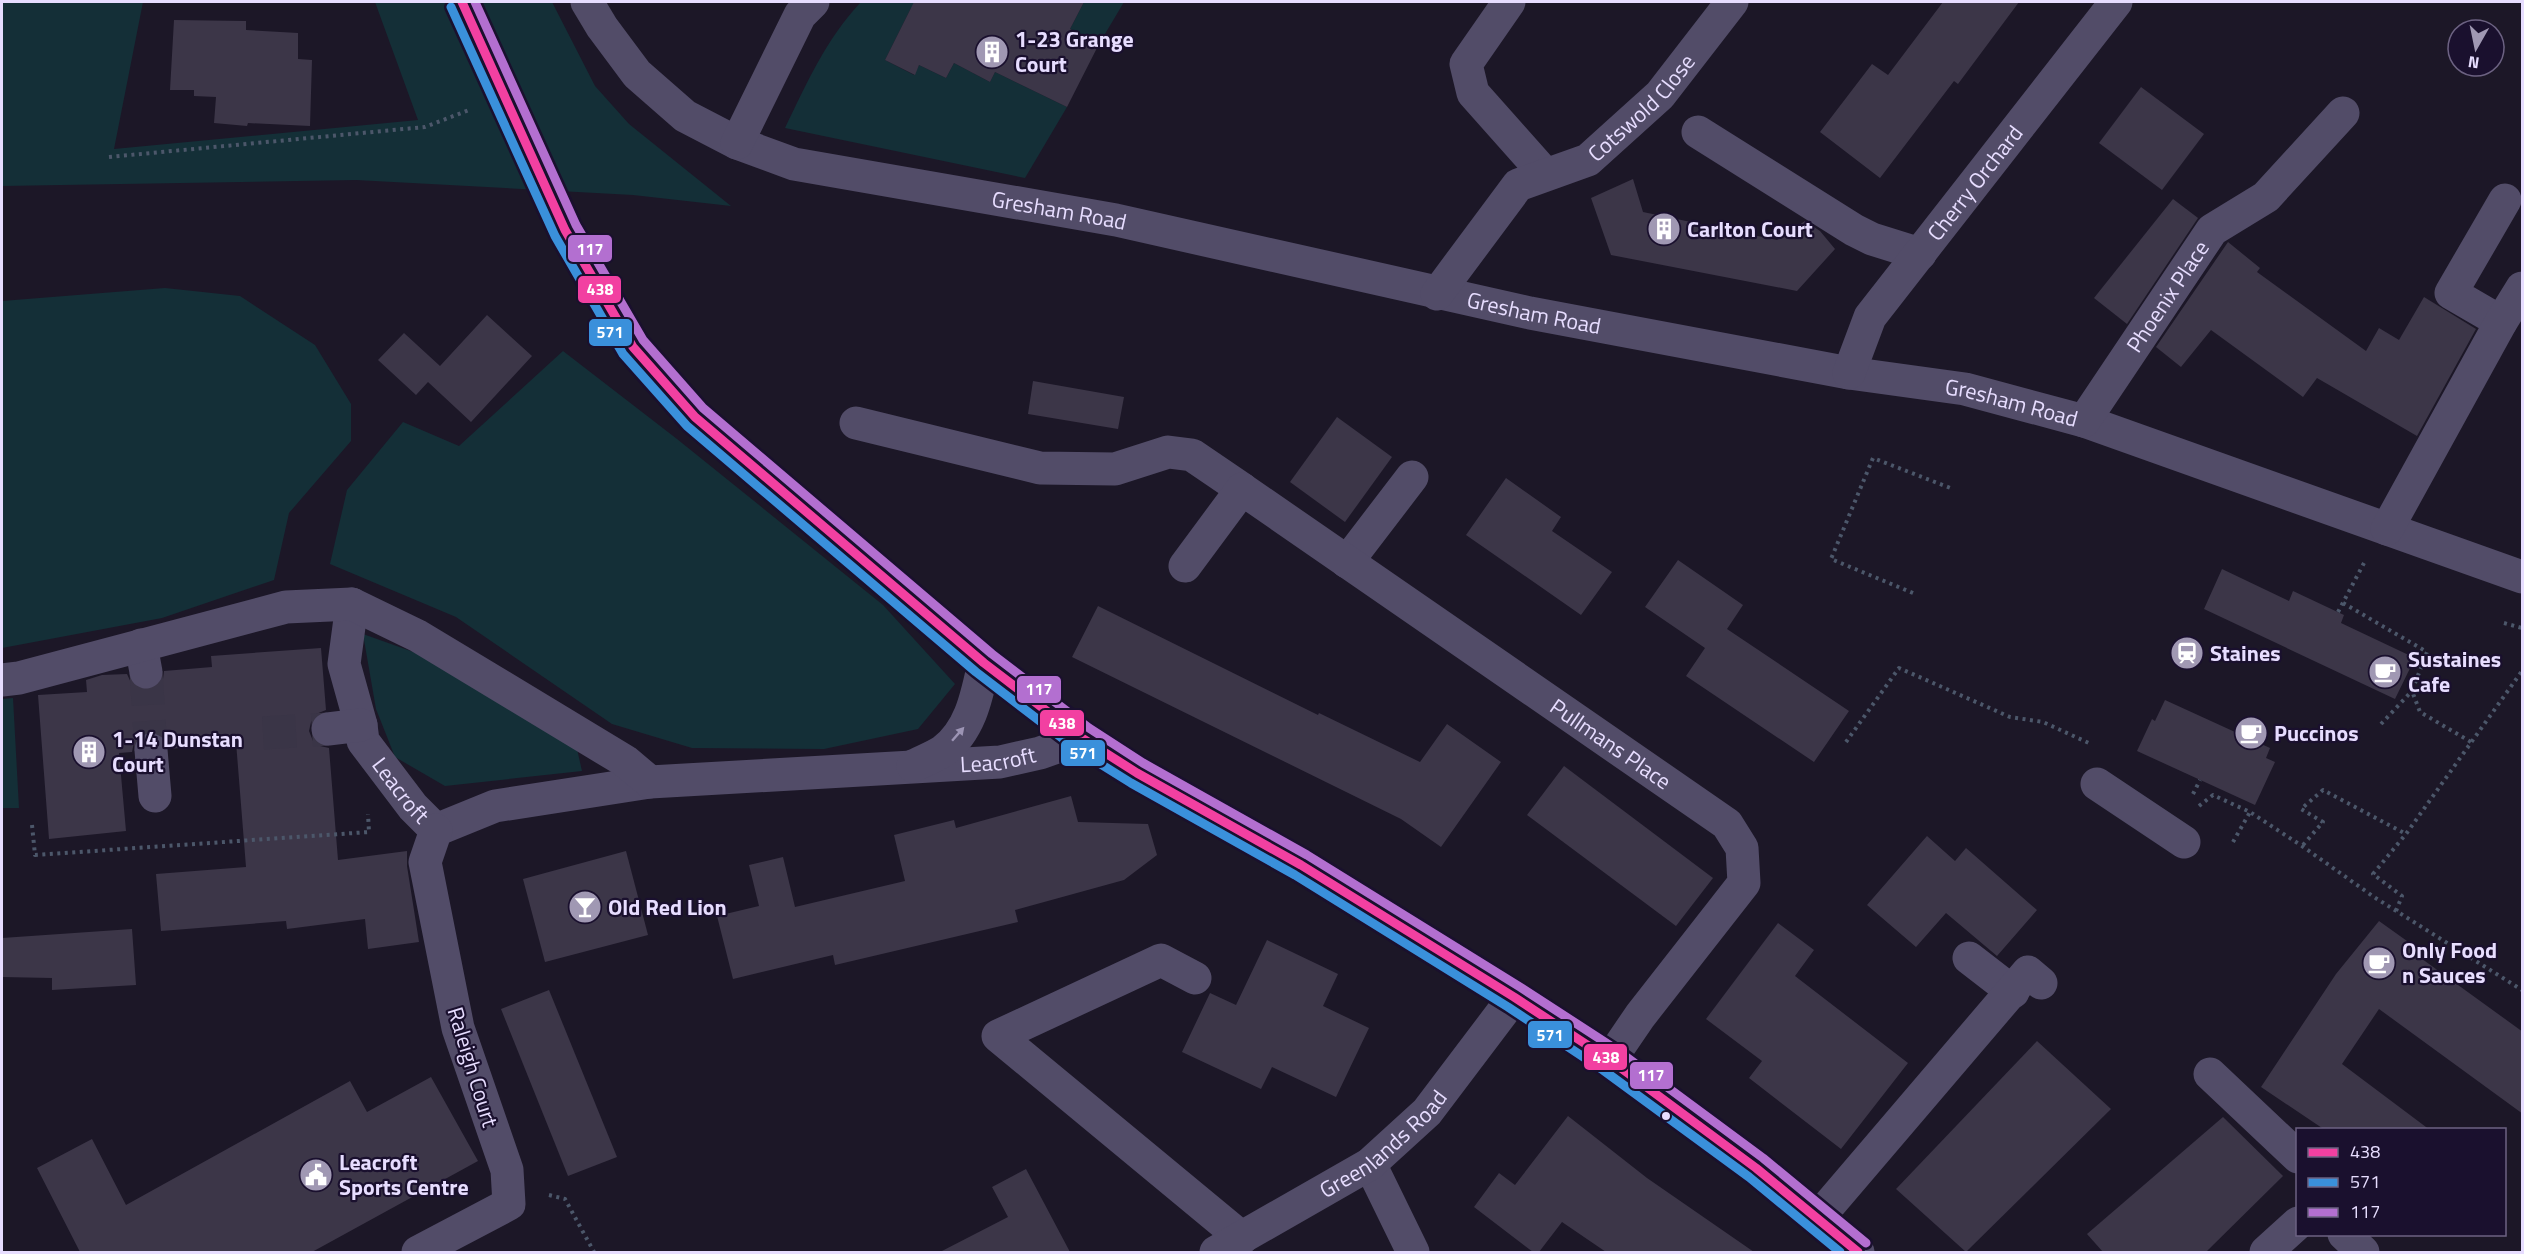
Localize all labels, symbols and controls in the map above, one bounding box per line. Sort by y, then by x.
north arrow [2446,18,2506,78]
place label: 1-23 Grange Court [1015,22,1134,81]
building icon: 1-23 Grange Court [974,34,1010,70]
street label: Cotswold Close [1580,46,1703,170]
text: N [2466,50,2481,76]
street label: Cherry Orchard [1919,118,2031,248]
street label: Gresham Road [989,182,1130,239]
building icon: Carlton Court [1646,211,1682,247]
place label: Carlton Court [1687,212,1813,246]
street label: Phoenix Place [2118,233,2217,359]
line badge: 117 [567,234,613,263]
text: 117 [577,237,603,261]
line badge: 438 [577,275,622,304]
text: 438 [587,277,613,301]
street label: Gresham Road [1464,282,1604,343]
line badge: 571 [588,318,633,347]
text: 571 [597,320,623,344]
street label: Gresham Road [1943,369,2082,436]
station icon: Staines [2169,635,2205,671]
place label: Staines [2210,636,2281,670]
place label: Sustaines Cafe [2408,642,2501,701]
cafe icon: Sustaines Cafe [2367,654,2403,690]
line badge: 117 [1016,675,1062,704]
text: 117 [1026,677,1052,701]
street label: Pullmans Place [1543,690,1678,798]
line badge: 438 [1039,709,1085,737]
text: 438 [1049,711,1075,735]
cafe icon: Puccinos [2233,715,2269,751]
place label: Puccinos [2274,716,2359,750]
place label: 1-14 Dunstan Court [112,722,243,781]
one-way arrow [952,726,965,741]
building icon: 1-14 Dunstan Court [71,734,107,770]
street label: Leacroft [959,737,1039,781]
line badge: 571 [1060,739,1106,767]
text: 571 [1070,741,1096,765]
street label: Leacroft [364,750,437,831]
bar icon: Old Red Lion [567,889,603,925]
place label: Old Red Lion [608,890,727,924]
place label: Only Food n Sauces [2402,933,2497,992]
cafe icon: Only Food n Sauces [2361,945,2397,981]
street label: Raleigh Court [439,1003,507,1131]
line badge: 571 [1527,1020,1573,1049]
text: 571 [1537,1023,1563,1047]
line badge: 438 [1583,1043,1628,1071]
text: 438 [1593,1045,1619,1069]
line badge: 117 [1629,1061,1674,1090]
text: 117 [1638,1063,1664,1087]
street label: Greenlands Road [1313,1082,1455,1207]
unlabelled marker [1660,1110,1672,1122]
legend [2296,1128,2506,1236]
text: 438 [2350,1138,2380,1165]
place label: Leacroft Sports Centre [339,1145,469,1204]
public building icon: Leacroft Sports Centre [298,1157,334,1193]
text: 571 [2350,1168,2380,1195]
text: 117 [2350,1198,2380,1225]

